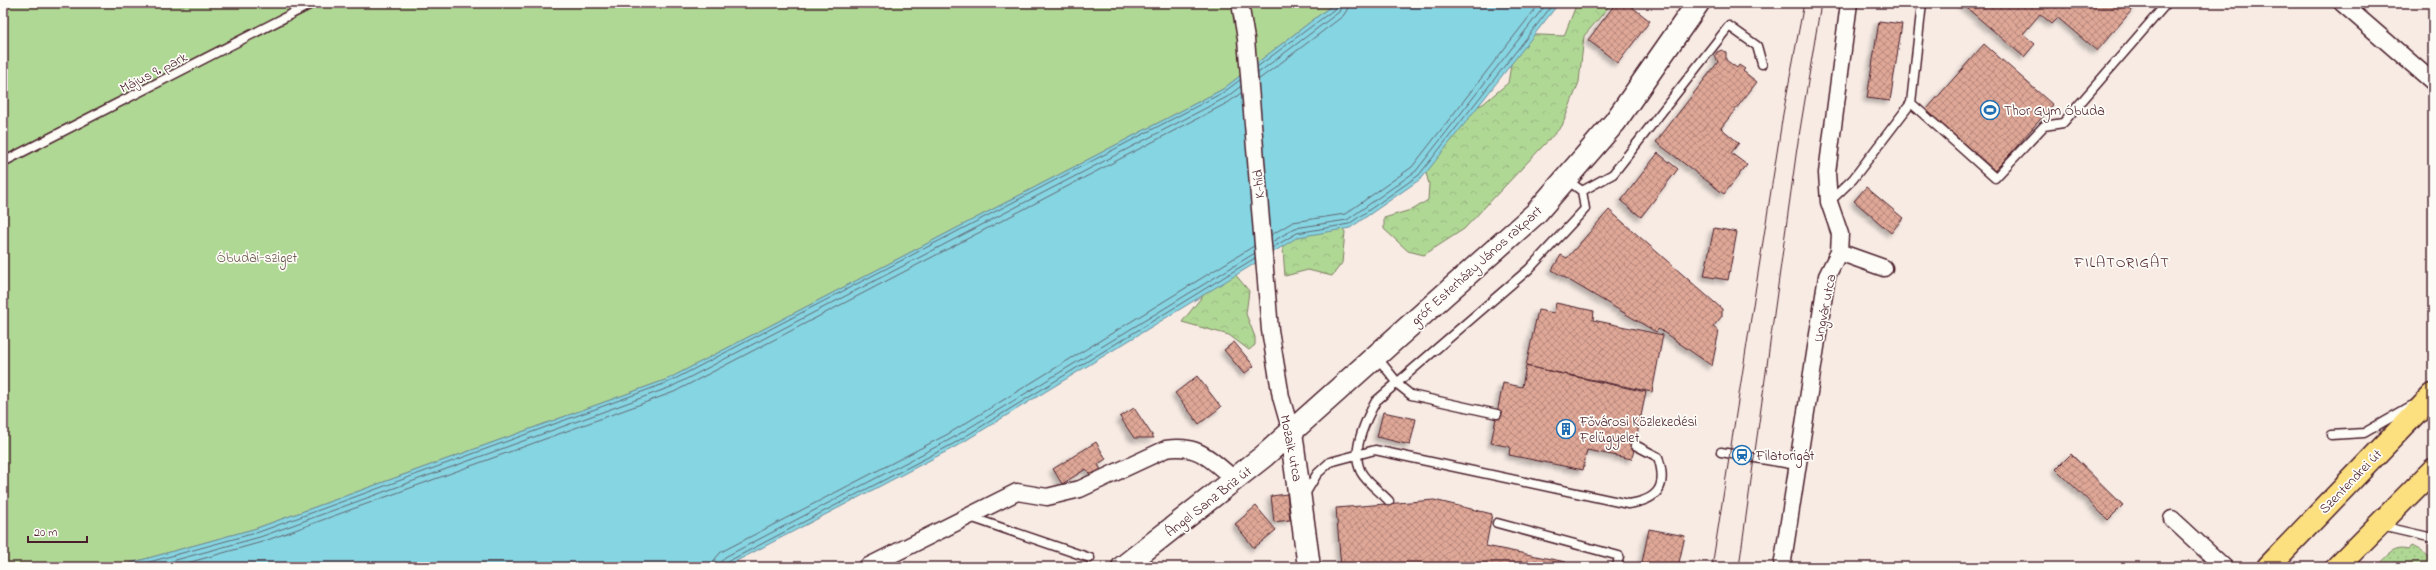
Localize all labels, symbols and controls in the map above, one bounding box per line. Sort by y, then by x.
street label: Május 9. park [116,47,192,99]
sports icon: Thor Gym Óbuda [1979,99,2001,121]
place label: Thor Gym Óbuda [2004,101,2105,123]
street label: K-híd [1248,168,1271,199]
street label: gróf Esterházy János rakpart [1406,201,1548,332]
park label: Óbudai-sziget [217,248,298,270]
district label: FILATORIGÁT [2073,252,2170,274]
street label: Ungvár utca [1809,273,1843,344]
place label: Fővárosi Közlekedési Felügyelet [1579,412,1697,450]
street label: Mozaik utca [1274,413,1307,484]
building icon: Fővárosi Közlekedési Felügyelet [1555,418,1577,440]
station icon: Filatorigát [1731,444,1753,466]
street label: Szentendrei út [2315,445,2388,519]
place label: Filatorigát [1755,446,1815,468]
street label: Ángel Sanz Briz út [1160,461,1258,544]
scale bar [28,518,87,544]
text: 20 m [34,524,57,542]

